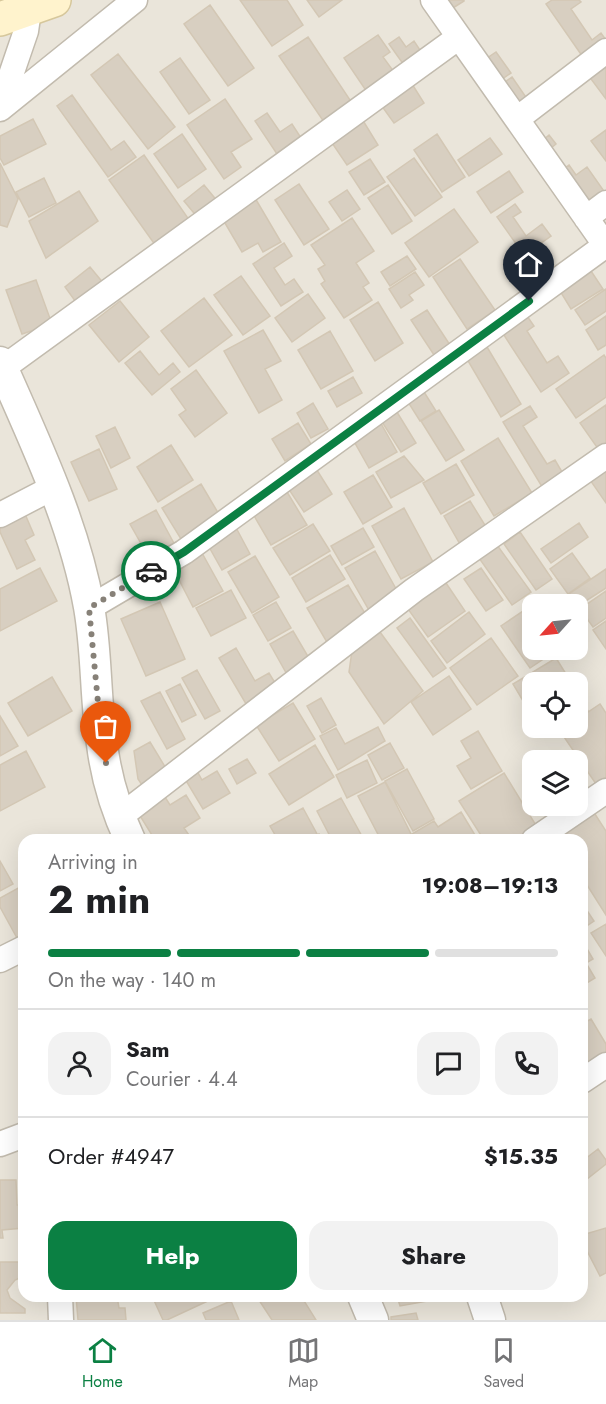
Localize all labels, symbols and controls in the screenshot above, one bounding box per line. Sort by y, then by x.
pin [503,239,554,301]
icon: home [512,248,545,281]
courier [121,541,181,601]
icon: car [135,555,168,588]
north arrow [522,594,588,660]
map controls [522,594,588,816]
button: locate [522,672,588,738]
pin [80,701,131,763]
icon: bag [89,710,122,743]
button: layers [522,750,588,816]
text: Arriving in [48,848,138,877]
text: 19:08–19:13 [422,869,558,901]
text: 2 min [48,871,150,928]
text: On the way · 140 m [48,966,216,995]
button: person [48,1032,111,1095]
button: chat [417,1032,480,1095]
button: phone [495,1032,558,1095]
text: Sam [126,1033,170,1065]
text: Courier · 4.4 [126,1065,238,1094]
text: Order #4947 [48,1140,174,1172]
text: $15.35 [484,1140,558,1172]
button: Help [48,1221,297,1290]
button: Share [309,1221,558,1290]
tab: Home [82,1334,123,1393]
tab: Map [287,1334,320,1393]
tab: Saved [484,1334,524,1393]

